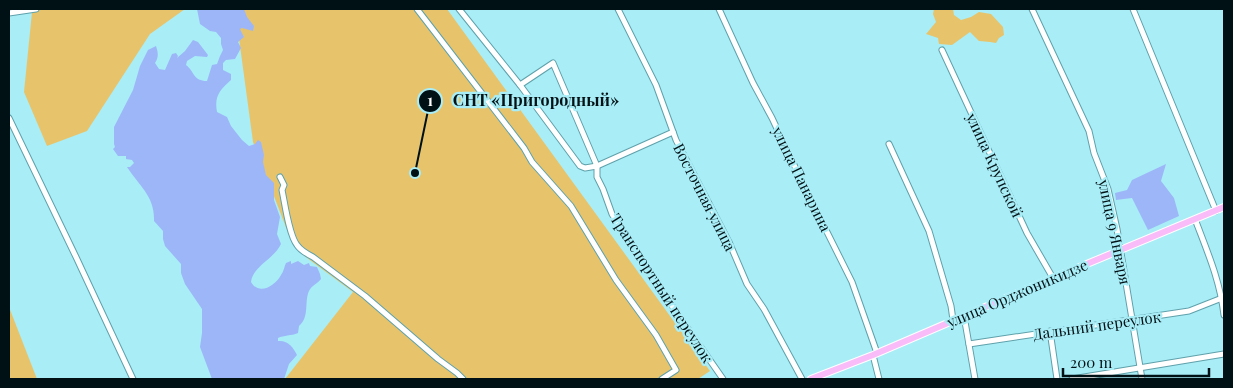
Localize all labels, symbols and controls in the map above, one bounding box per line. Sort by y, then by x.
callout: СНТ «Пригородный» [417,85,629,116]
text: СНТ «Пригородный» [453,89,619,110]
text: 1 [427,90,433,110]
street label: улица Крупской [962,109,1028,220]
street label: улица Панарина [768,122,836,235]
street label: Восточная улица [669,140,741,255]
street label: улица 9 Января [1094,177,1136,286]
street label: Транспортный переулок [606,210,718,367]
street label: улица Орджоникидзе [943,254,1091,332]
street label: Дальний переулок [1032,306,1163,344]
scale bar [1063,346,1209,378]
text: 200 m [1070,352,1113,372]

